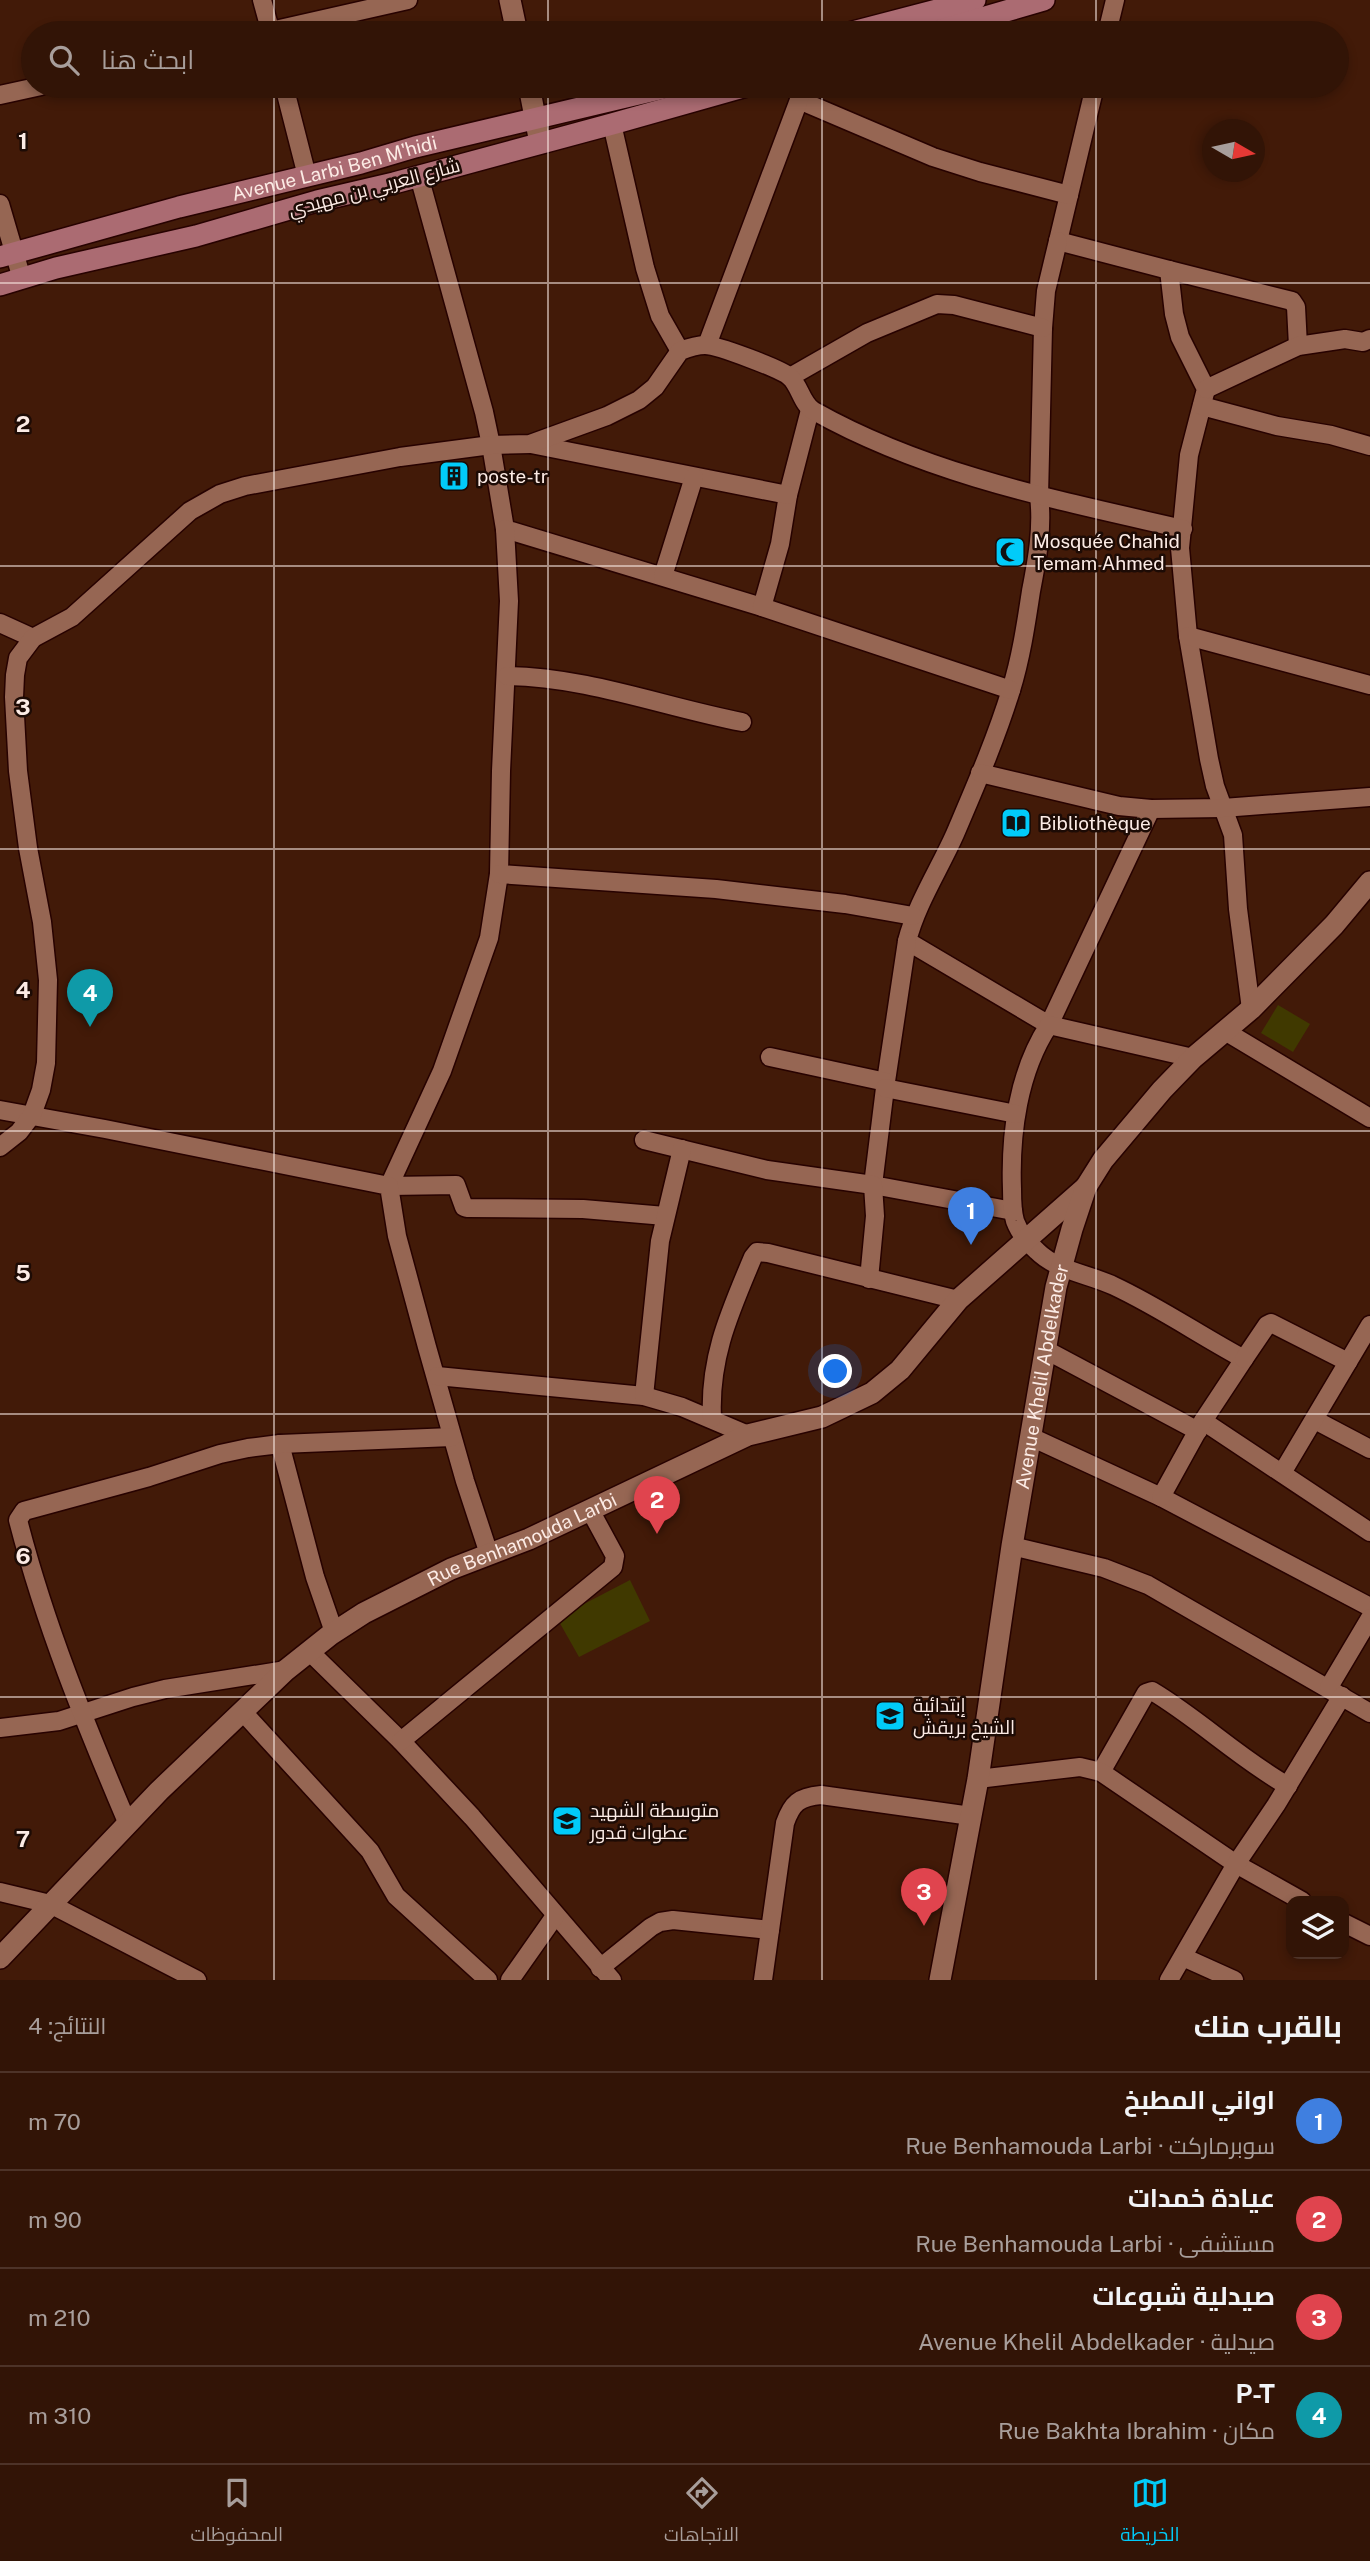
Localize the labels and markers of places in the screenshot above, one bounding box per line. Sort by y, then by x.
building icon: poste-tr [437,459,471,493]
place label: poste-tr [477,465,548,487]
place label: Mosquée Chahid Temam Ahmed [1033,530,1180,574]
mosque icon: Mosquée Chahid Temam Ahmed [993,535,1027,569]
library icon: Bibliothèque [999,806,1033,840]
place label: Bibliothèque [1039,812,1151,834]
pin: 4 [67,969,113,1027]
pin: 1 [948,1187,994,1245]
pin: 2 [634,1476,680,1534]
place label: إبتدائية الشيخ بريقش [913,1694,1015,1741]
school or university icon: إبتدائية الشيخ بريقش [873,1699,907,1733]
place label: متوسطة الشهيد عطوات قدور [589,1799,719,1844]
school or university icon: متوسطة الشهيد عطوات قدور [550,1804,584,1838]
pin: 3 [901,1868,947,1926]

